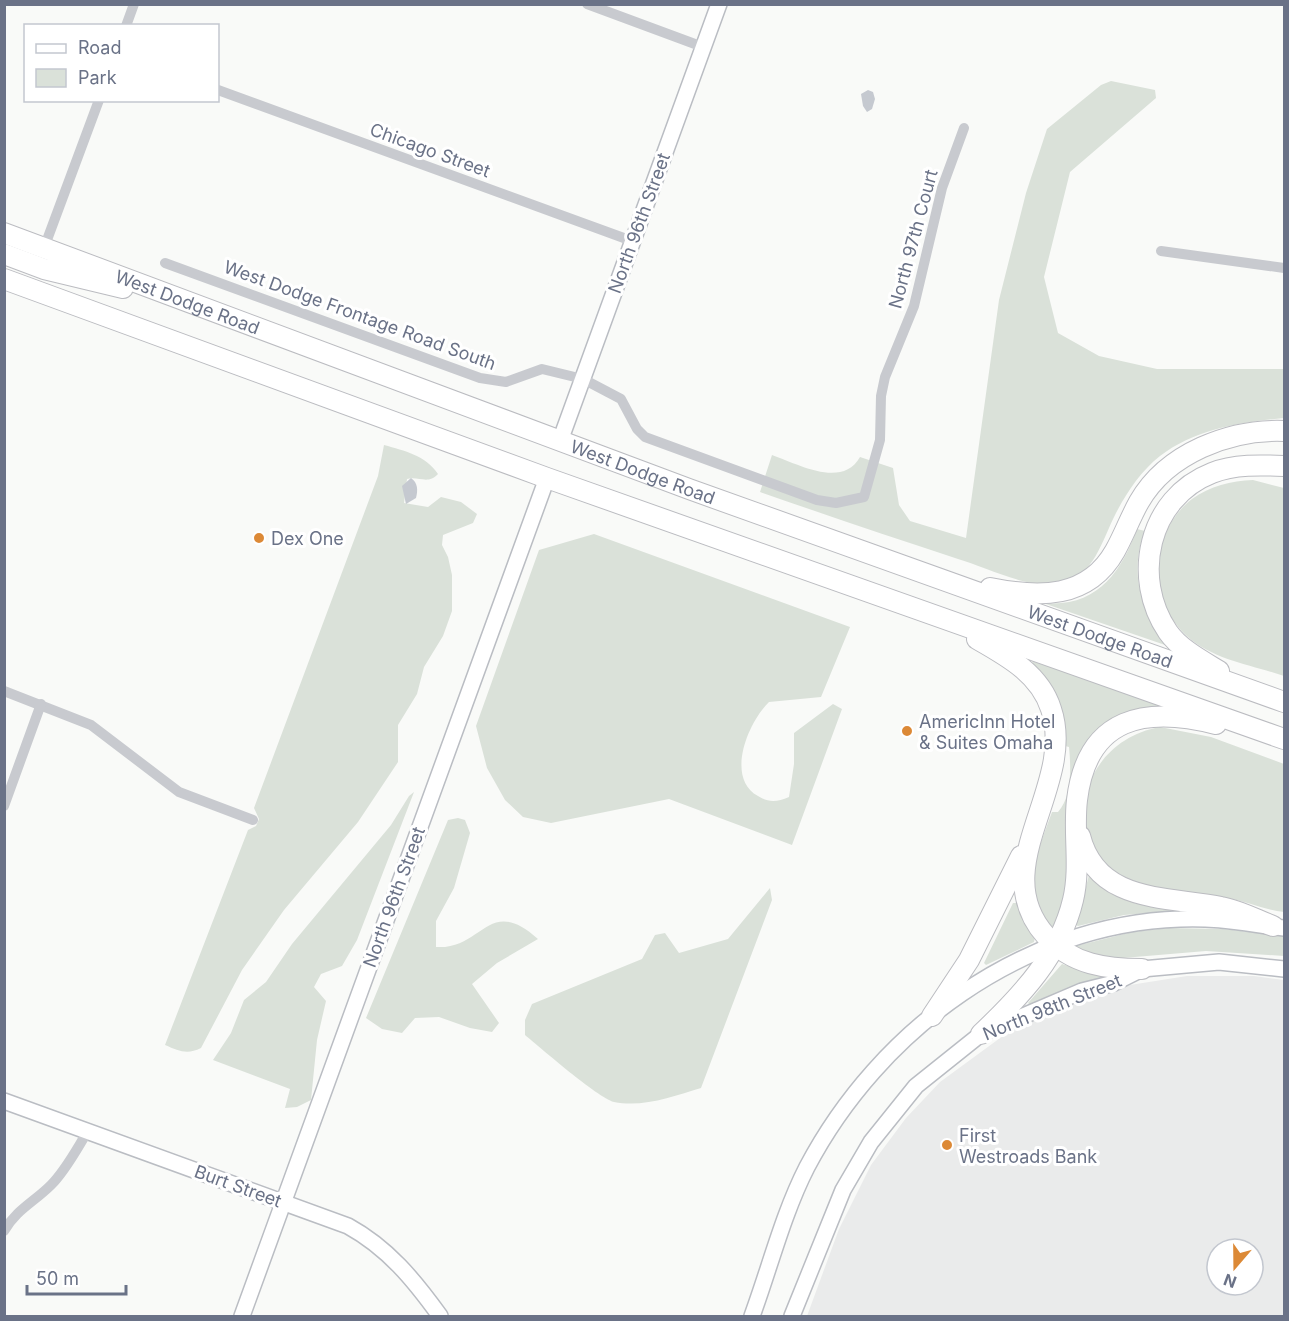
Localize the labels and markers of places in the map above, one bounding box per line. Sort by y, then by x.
place label: Dex One [271,528,344,549]
marker: Dex One [252,531,266,545]
place label: AmericInn Hotel & Suites Omaha [919,711,1055,753]
marker: AmericInn Hotel & Suites Omaha [900,724,914,738]
place label: First Westroads Bank [959,1125,1097,1167]
marker: First Westroads Bank [940,1138,954,1152]

